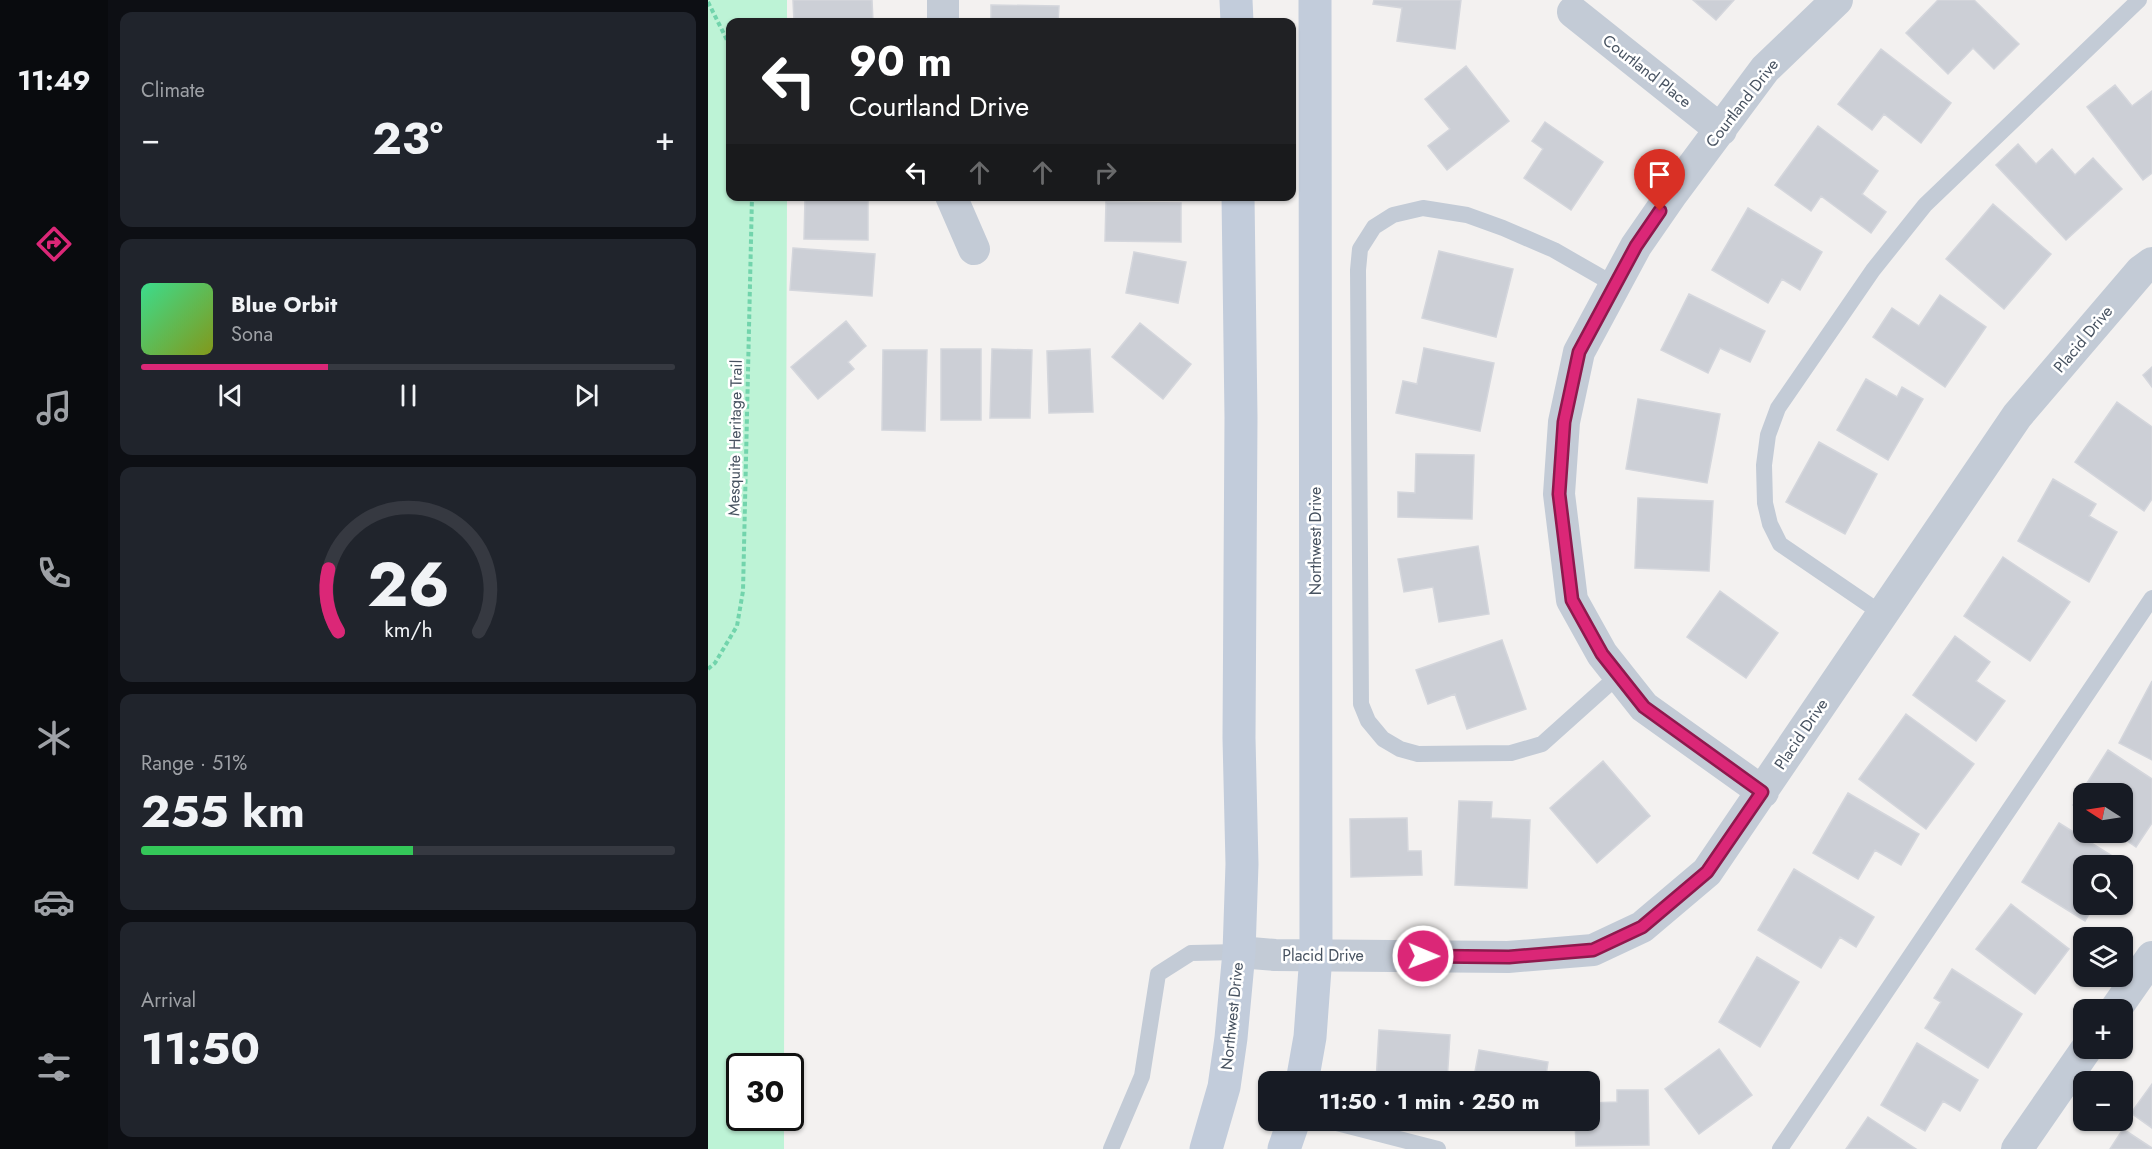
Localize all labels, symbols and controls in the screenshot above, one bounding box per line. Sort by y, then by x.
street label: Courtland Place [1598,29,1696,113]
text: 90 m [849,31,952,92]
icon: left [750,42,828,120]
street label: Courtland Drive [1700,54,1784,152]
text: 11:49 [17,61,91,100]
text: Climate [141,76,205,105]
text: Courtland Drive [849,87,1029,126]
text: 23° [372,106,443,171]
text: − [141,115,160,162]
text: + [655,115,675,162]
pin [1634,149,1685,211]
icon: left [900,156,933,189]
icon: ahead [963,156,996,189]
icon: ahead [1026,156,1059,189]
icon: right [1089,156,1122,189]
icon: arrive [1643,158,1676,191]
icon: directions [33,223,75,265]
text: Blue Orbit [231,288,337,320]
street label: Placid Drive [2048,300,2118,378]
text: Sona [231,320,273,349]
street label: Mesquite Heritage Trail [722,360,748,516]
icon: previous [214,379,247,412]
icon: pause [392,379,425,412]
icon: next [570,379,603,412]
icon: music [33,387,75,429]
street label: Northwest Drive [1304,487,1327,595]
text: 26 [367,539,449,629]
icon: phone [33,552,75,594]
text: km/h [384,614,432,645]
street label: Placid Drive [1769,694,1833,774]
icon: climate [33,717,75,759]
text: Range · 51% [141,749,247,778]
text: 255 km [141,779,305,844]
north arrow [2073,783,2133,843]
map controls [2073,783,2133,1131]
button: search [2073,855,2133,915]
icon: car [33,881,75,923]
position arrow [1391,924,1455,988]
button: layers [2073,927,2133,987]
street label: Placid Drive [1282,944,1364,967]
street label: Northwest Drive [1215,961,1249,1071]
text: Arrival [141,986,196,1015]
button: + [2073,999,2133,1059]
text: 11:50 [141,1016,260,1081]
icon: filters [33,1046,75,1088]
speed limit sign: 30 [726,1053,804,1131]
button: − [2073,1071,2133,1131]
text: 11:50 · 1 min · 250 m [1318,1085,1540,1117]

